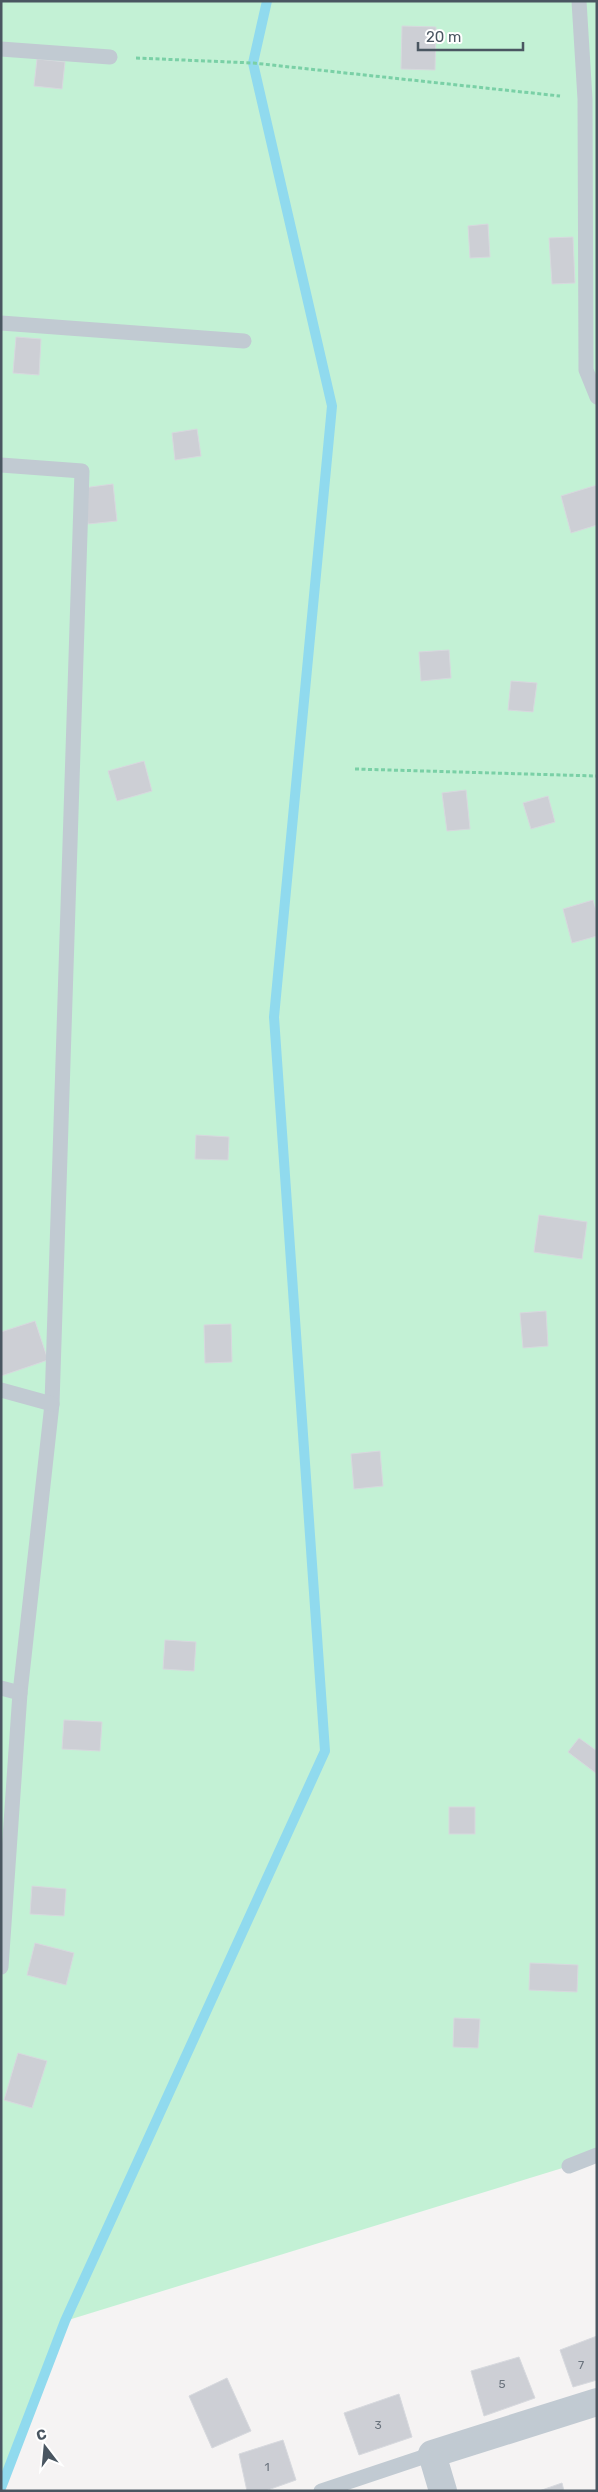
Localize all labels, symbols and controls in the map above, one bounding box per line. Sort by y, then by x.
scale bar [418,20,523,52]
text: 20 m [426,28,461,46]
house number: 7 [578,2358,584,2372]
house number: 5 [498,2377,506,2391]
house number: 3 [374,2418,382,2432]
north arrow [20,2422,70,2472]
text: С [34,2425,49,2445]
house number: 1 [264,2460,270,2474]

